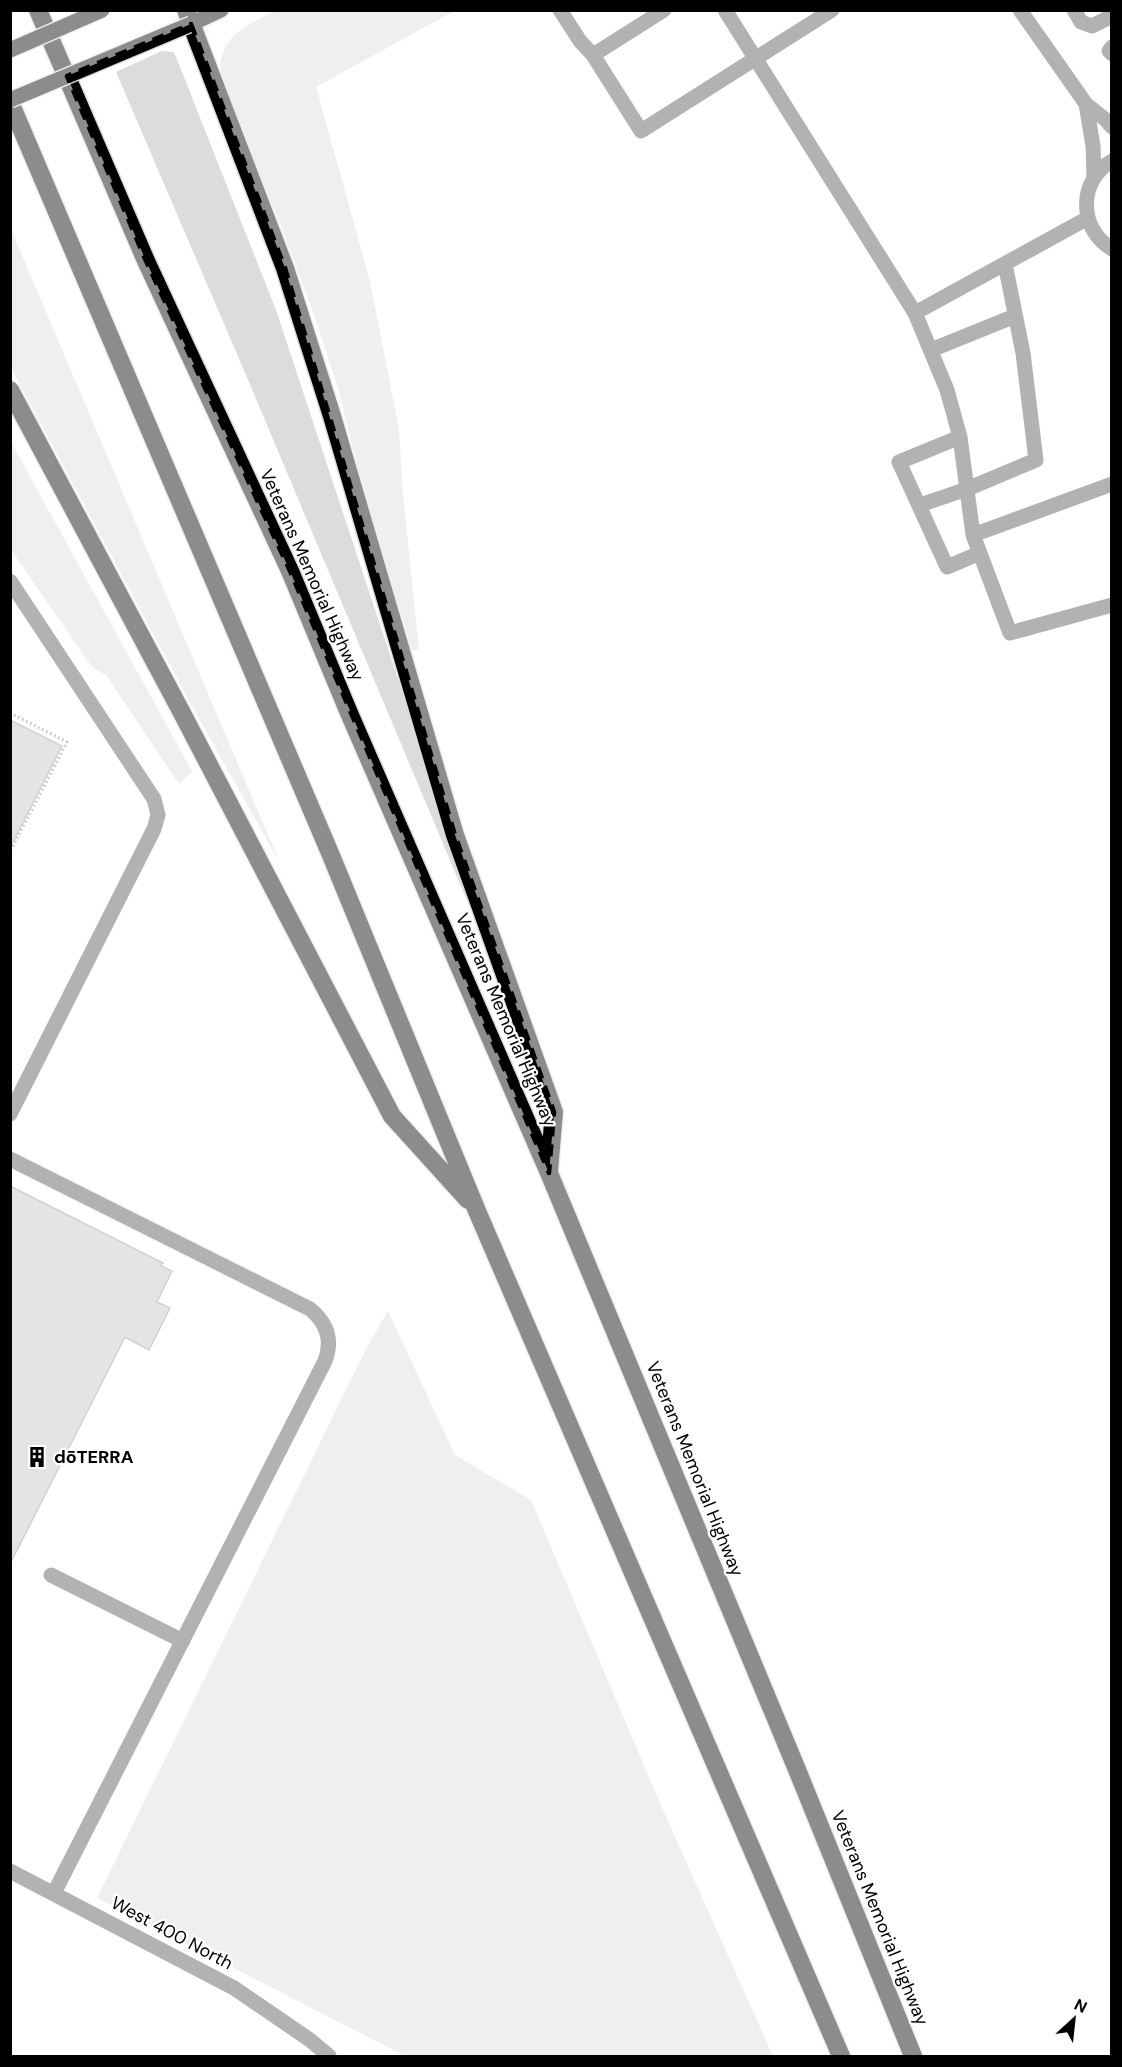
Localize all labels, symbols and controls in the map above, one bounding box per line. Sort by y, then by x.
street label: Veterans Memorial Highway [254,465,370,685]
street label: Veterans Memorial Highway [450,909,562,1131]
street label: Veterans Memorial Highway [641,1358,749,1580]
building icon: dōTERRA [25,1445,49,1469]
place label: dōTERRA [54,1445,134,1469]
street label: Veterans Memorial Highway [826,1807,934,2029]
street label: West 400 North [107,1891,237,1975]
north arrow [1044,1989,1104,2049]
text: N [1071,1994,1091,2018]

